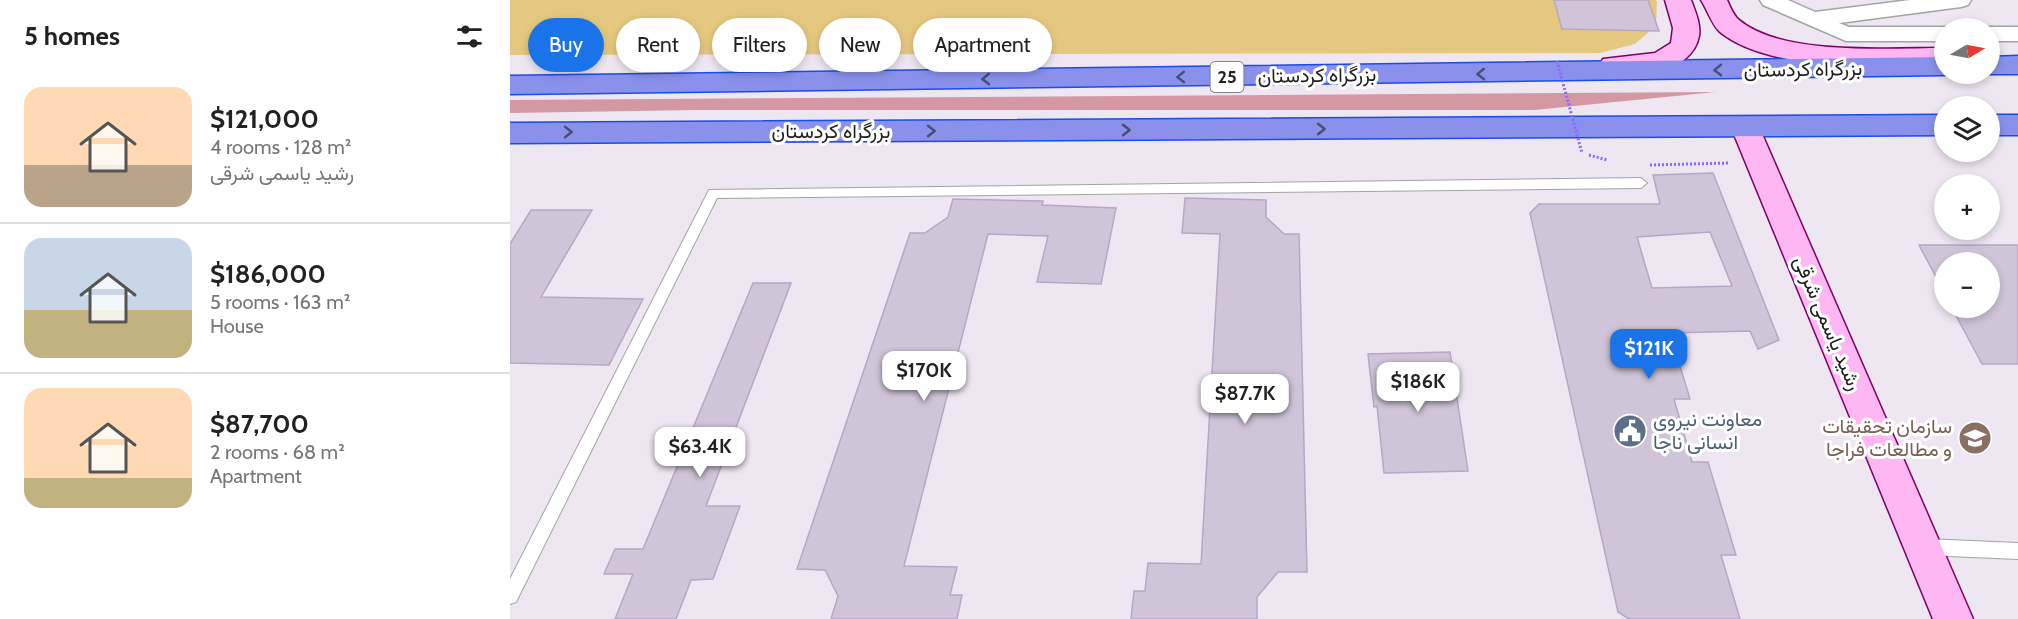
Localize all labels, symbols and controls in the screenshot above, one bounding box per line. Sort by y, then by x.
chip: Buy [528,18,604,72]
chip: Rent [616,18,700,72]
chip: Filters [712,18,807,72]
chip: New [819,18,901,72]
chip: Apartment [913,18,1052,72]
north arrow [1934,18,2000,84]
map controls [1934,18,2000,318]
text: 5 homes [24,20,120,52]
icon: filters [453,20,486,53]
street label: بزرگراه کردستان [1743,56,1863,83]
road number: 25 [1210,62,1244,92]
street label: بزرگراه کردستان [1257,62,1377,89]
one-way arrow [1713,64,1722,76]
one-way arrow [1476,67,1485,80]
one-way arrow [1176,71,1185,83]
one-way arrow [981,73,990,85]
button: layers [1934,96,2000,162]
text: $121,000 [210,103,319,135]
icon: home [72,111,144,183]
street label: بزرگراه کردستان [772,119,890,144]
one-way arrow [1317,123,1326,135]
one-way arrow [927,124,936,137]
one-way arrow [1122,124,1131,136]
one-way arrow [564,126,573,138]
text: 4 rooms · 128 m² [210,135,352,159]
text: رشید یاسمی شرقی [210,161,354,185]
button: + [1934,174,2000,240]
street label: رشید یاسمی شرقی [1788,252,1867,394]
button: − [1934,252,2000,318]
text: $186,000 [210,258,326,290]
icon: home [72,262,144,334]
text: 5 rooms · 163 m² [210,290,350,314]
text: House [210,314,264,338]
pin: $121K [1607,329,1691,380]
text: $121K [1624,336,1674,360]
pin: $170K [882,351,966,402]
text: $170K [896,358,952,382]
pin: $186K [1376,362,1460,413]
text: $186K [1391,369,1445,393]
pin: $87.7K [1196,374,1294,425]
text: $87.7K [1215,381,1275,405]
place label: معاونت نیروی انسانی ناجا [1653,407,1762,454]
text: $87,700 [210,408,309,440]
icon: home [72,412,144,484]
public building icon: معاونت نیروی انسانی ناجا [1612,413,1648,449]
place label: سازمان تحقیقات و مطالعات فراجا [1822,414,1952,462]
school or university icon: سازمان تحقیقات و مطالعات فراجا [1957,420,1993,456]
pin: $63.4K [651,427,749,478]
text: $63.4K [668,434,732,458]
text: 2 rooms · 68 m² [210,440,345,464]
text: Apartment [210,464,302,488]

